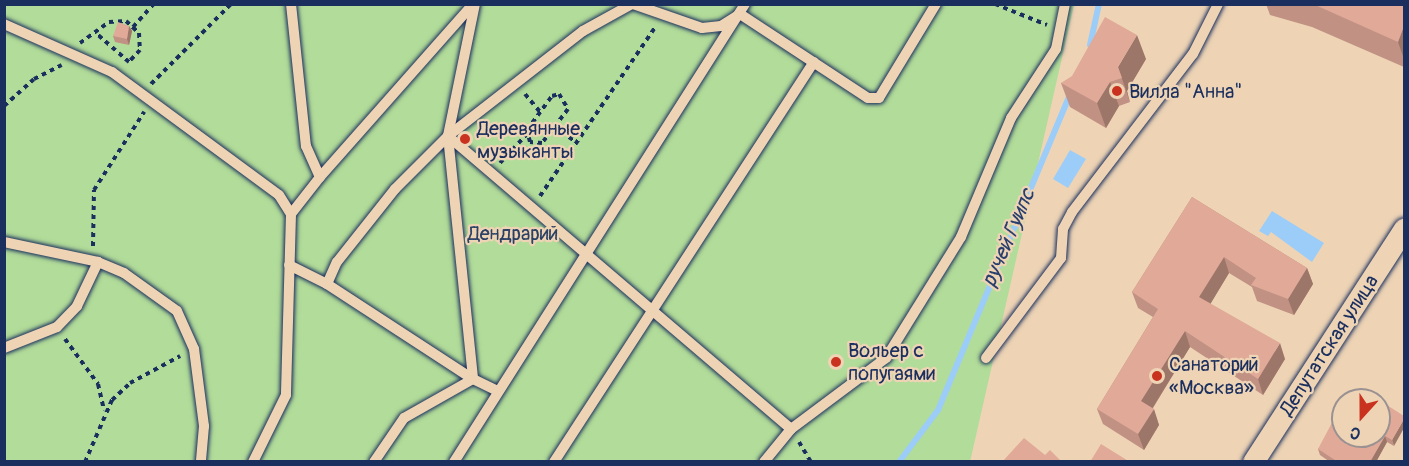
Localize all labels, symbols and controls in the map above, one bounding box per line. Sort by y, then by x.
place label: Вилла "Анна" [1129,79,1242,103]
marker: Вилла "Анна" [1110,84,1124,98]
place label: Деревянные музыканты [477,116,580,163]
marker: Деревянные музыканты [458,132,472,146]
water label: ручей Гуипс [977,185,1041,291]
park label: Дендрарий [468,221,558,245]
street label: Депутатская улица [1274,270,1384,420]
place label: Вольер с попугаями [848,338,935,385]
place label: Санаторий «Москва» [1169,352,1259,399]
marker: Вольер с попугаями [829,355,843,369]
marker: Санаторий «Москва» [1150,369,1164,383]
north arrow [1331,388,1391,448]
text: С [1347,422,1363,444]

